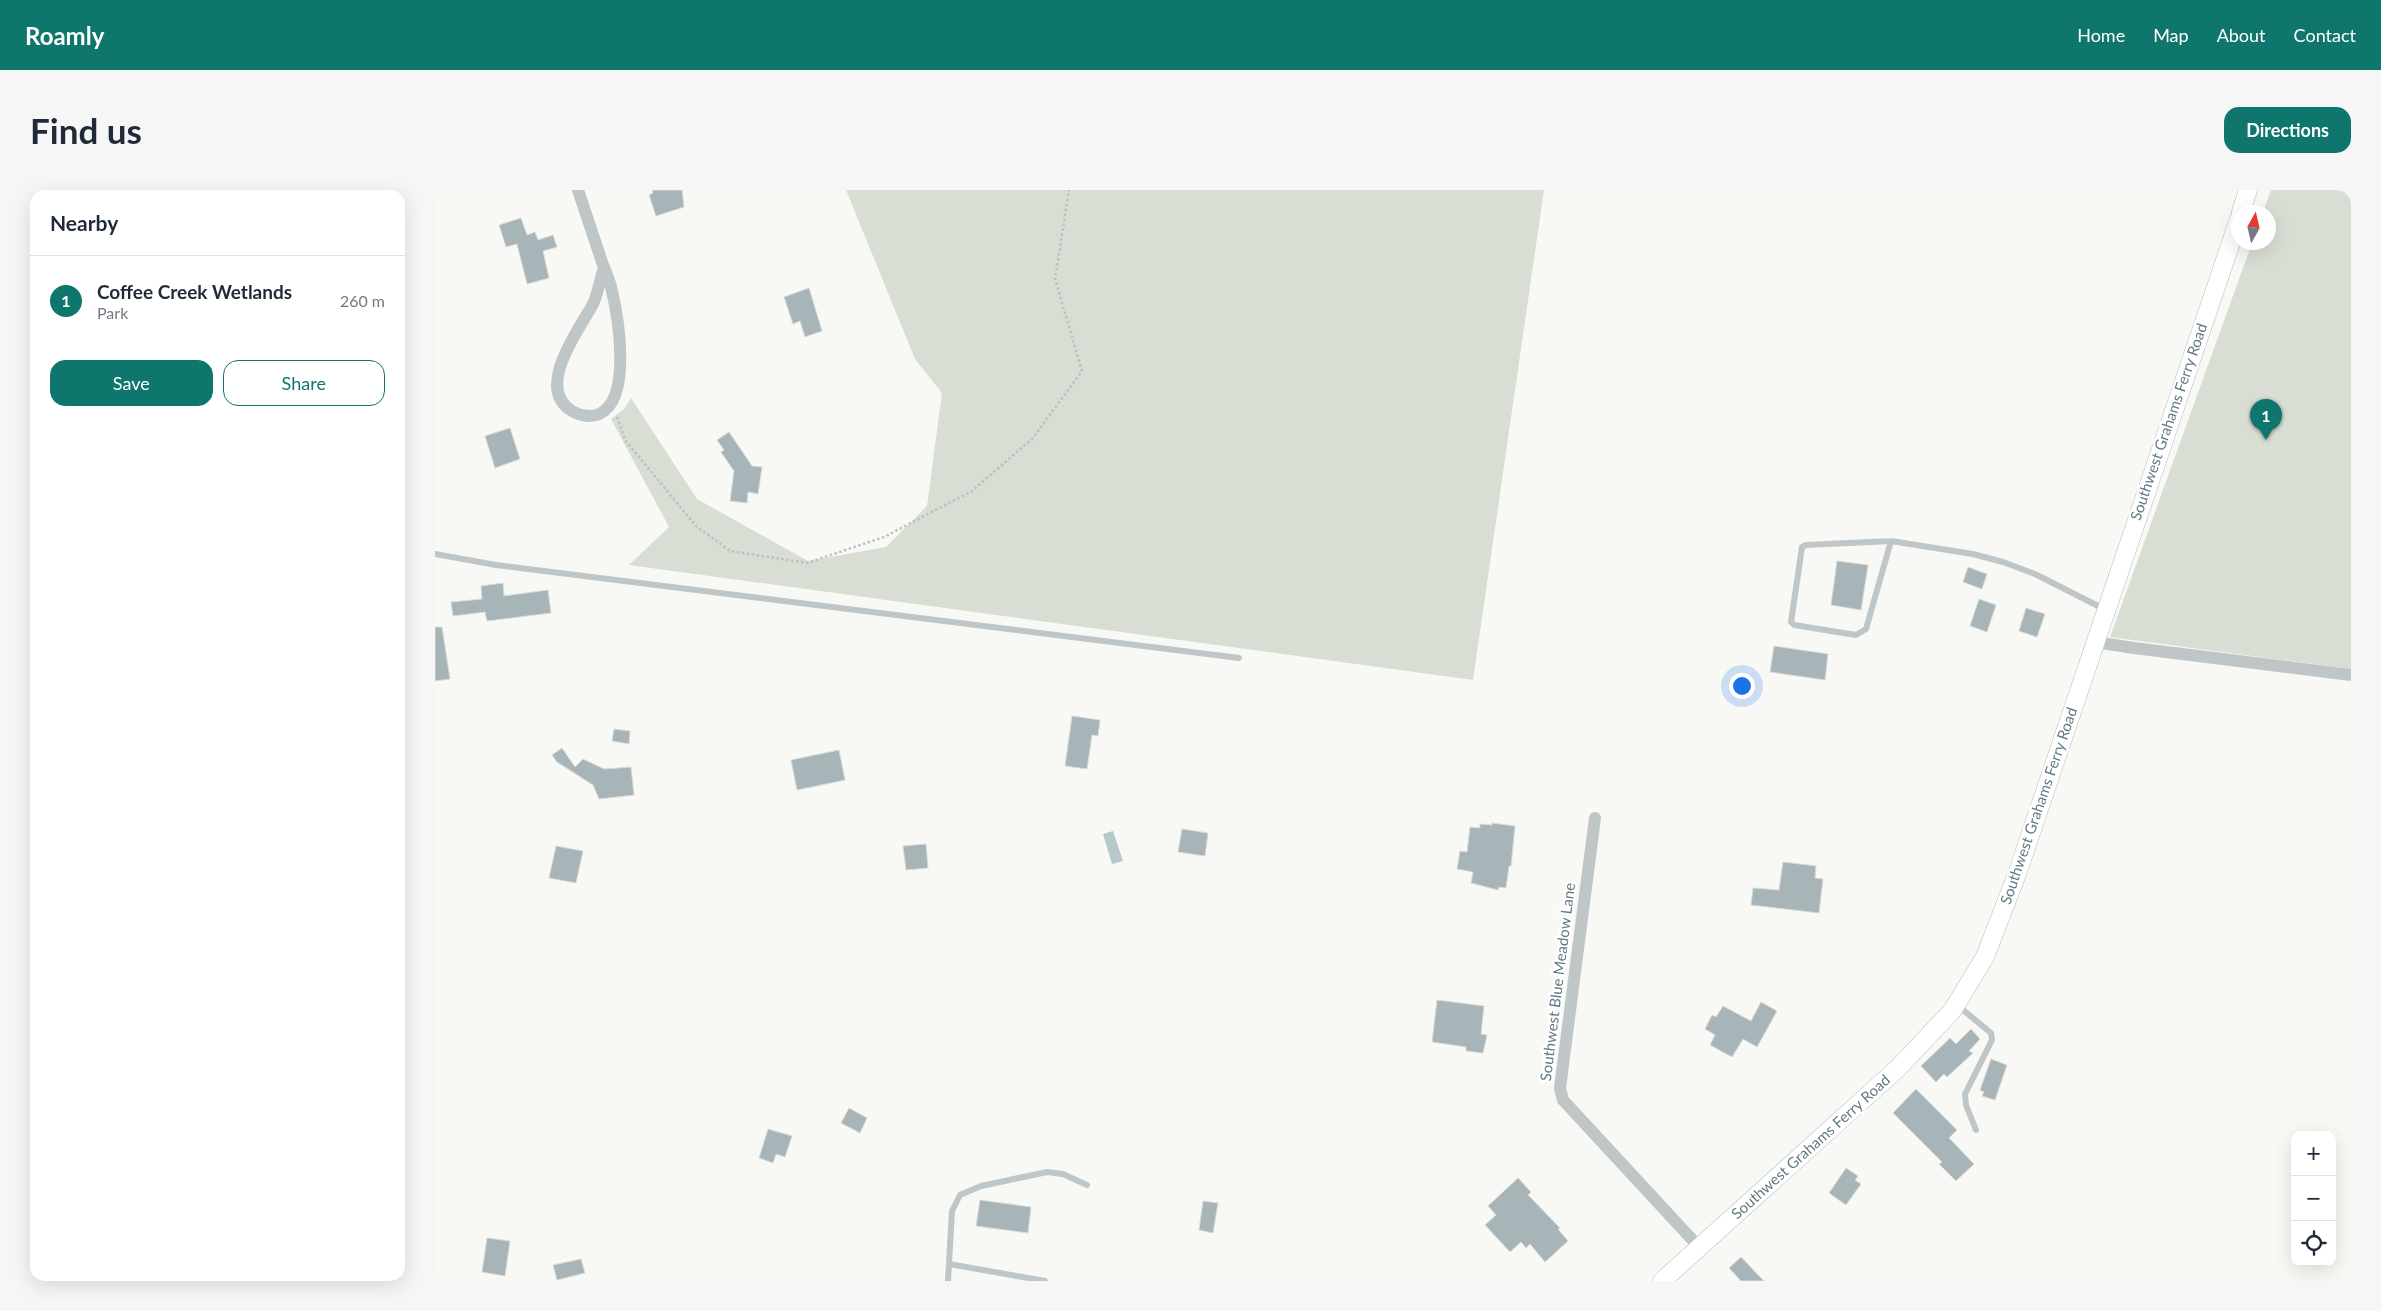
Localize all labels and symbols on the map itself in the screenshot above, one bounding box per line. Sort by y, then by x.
north arrow [2231,205,2276,250]
street label: Southwest Grahams Ferry Road [2126,321,2210,523]
pin: 1 [2250,399,2282,440]
your location [1729,673,1755,699]
street label: Southwest Grahams Ferry Road [1996,705,2080,907]
street label: Southwest Blue Meadow Lane [1536,882,1578,1082]
street label: Southwest Grahams Ferry Road [1727,1070,1893,1222]

